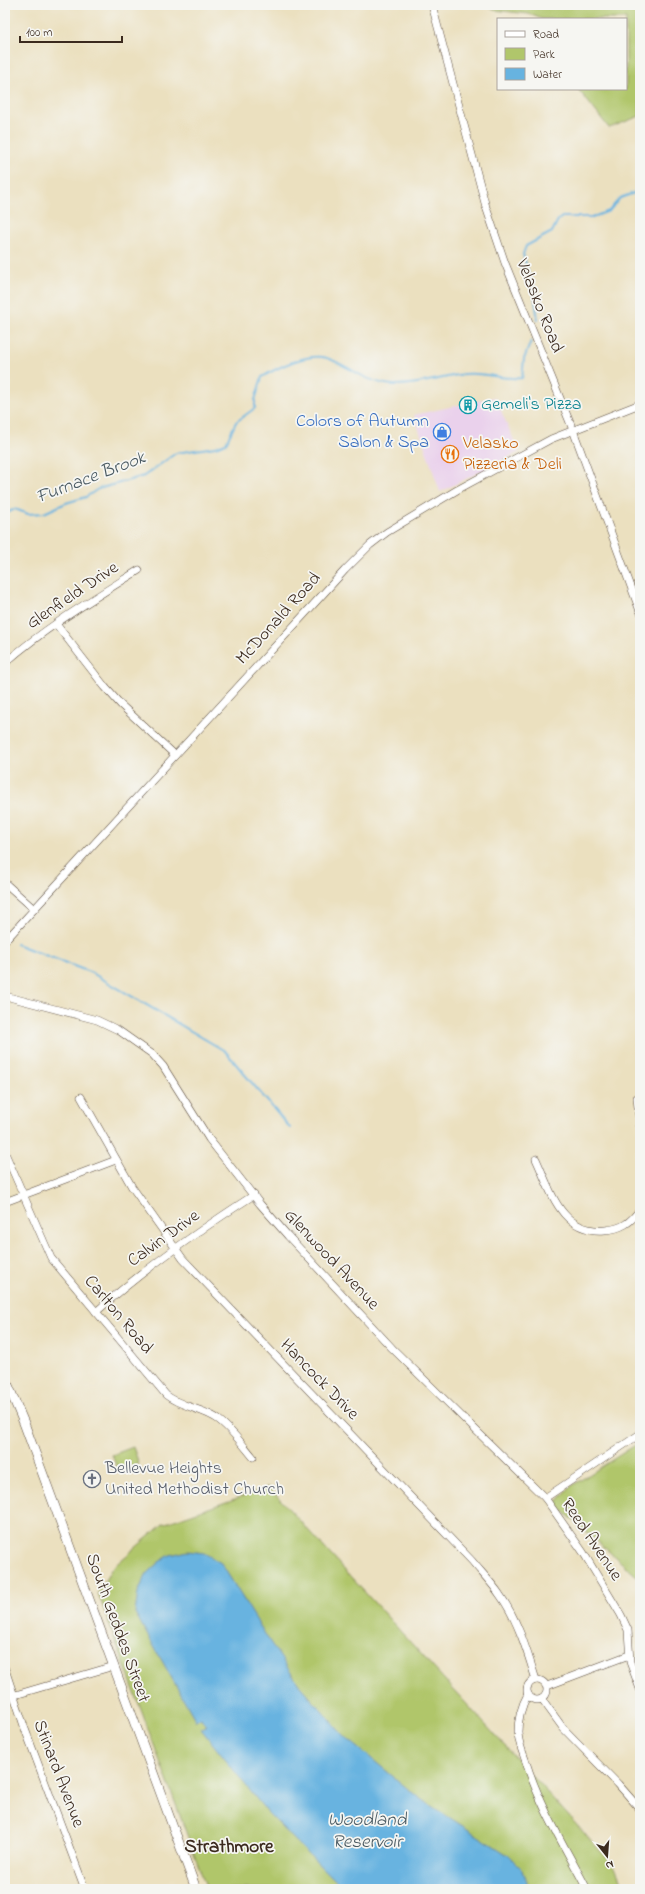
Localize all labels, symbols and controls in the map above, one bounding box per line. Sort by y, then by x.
scale bar [20,18,122,44]
legend [497,18,627,90]
text: 100 m [26,24,53,42]
text: Road [533,26,559,44]
text: Park [533,46,555,64]
text: Water [533,66,562,84]
street label: Velasko Road [508,254,570,357]
place label: Gemeli's Pizza [481,392,582,418]
building icon: Gemeli's Pizza [458,395,478,415]
place label: Colors of Autumn Salon & Spa [296,409,429,456]
shop icon: Colors of Autumn Salon & Spa [432,422,452,442]
place label: Velasko Pizzeria & Deli [462,431,562,478]
restaurant icon: Velasko Pizzeria & Deli [440,444,460,464]
water label: Furnace Brook [32,445,150,511]
street label: Glenfield Drive [22,555,125,636]
street label: McDonald Road [230,567,328,671]
street label: Calvin Drive [122,1203,206,1274]
street label: Glenwood Avenue [277,1204,385,1317]
street label: Carlton Road [77,1270,159,1360]
street label: Hancock Drive [273,1333,365,1427]
place label: Bellevue Heights United Methodist Church [104,1456,284,1503]
church icon: Bellevue Heights United Methodist Church [82,1469,102,1489]
street label: Reed Avenue [554,1494,629,1587]
street label: South Geddes Street [78,1550,156,1706]
street label: Stinard Avenue [26,1716,91,1832]
water label: Woodland Reservoir [328,1807,408,1856]
district label: Strathmore [184,1834,274,1861]
north arrow [587,1836,627,1876]
text: N [604,1856,616,1873]

